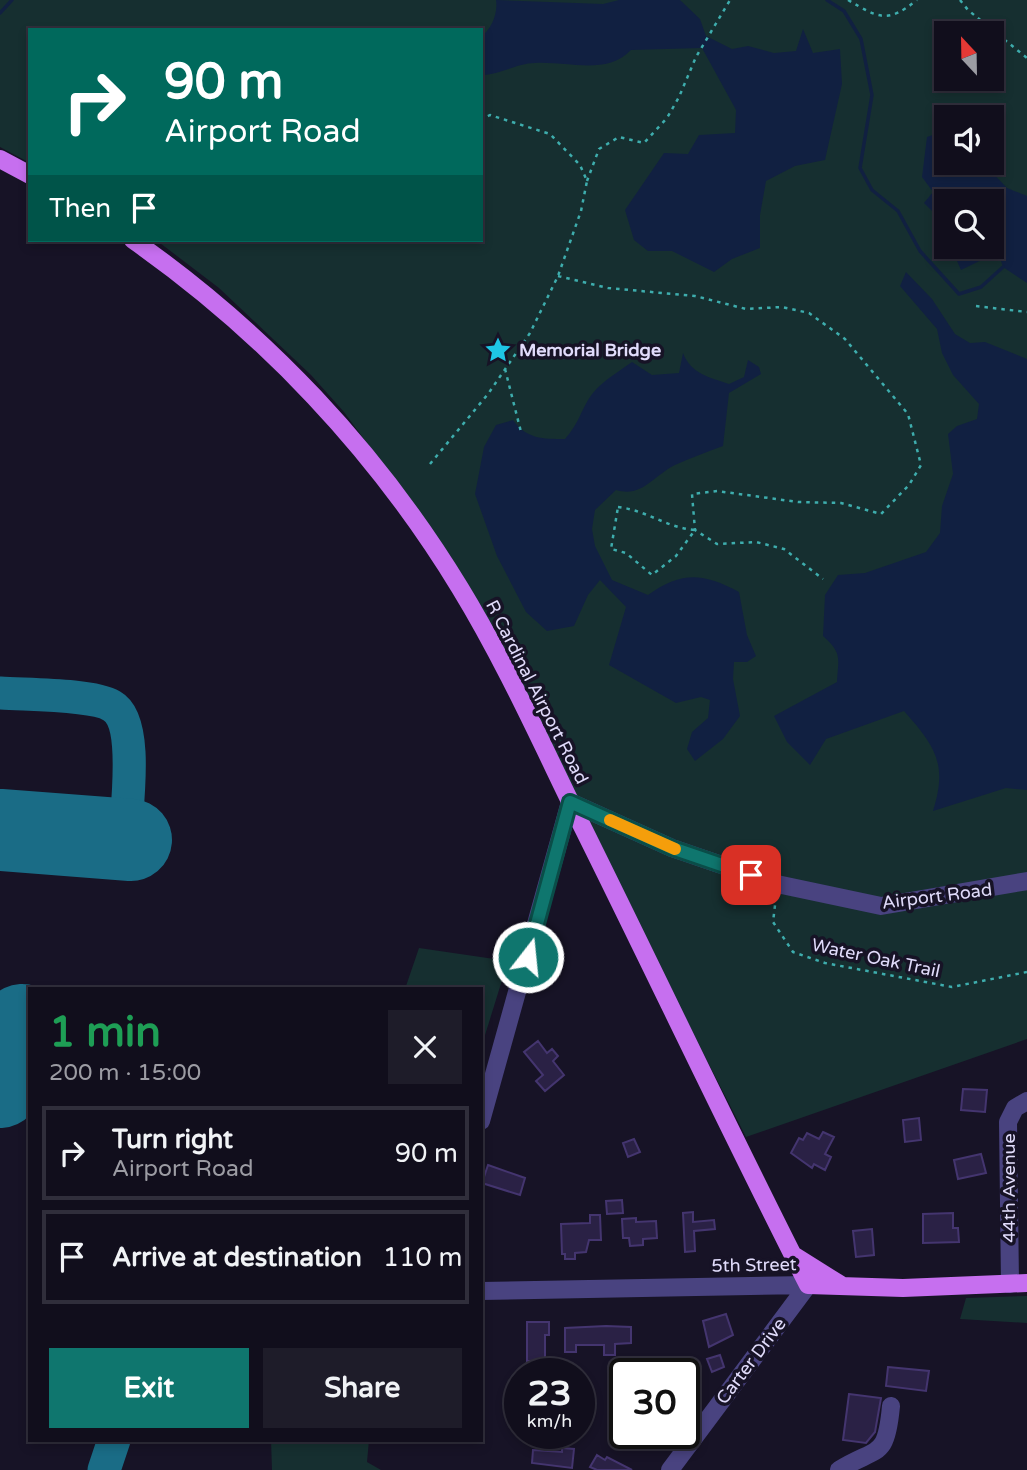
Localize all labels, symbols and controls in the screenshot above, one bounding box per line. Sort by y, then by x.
north arrow [934,21,1004,91]
map controls [934,21,1004,259]
text: 90 m [164,53,283,112]
icon: right [49,56,140,147]
button: sound [934,105,1004,175]
text: Airport Road [164,113,361,151]
icon: arrive [125,189,163,227]
button: search [934,189,1004,259]
text: Then [49,193,111,224]
place icon: Memorial Bridge [483,335,513,365]
place label: Memorial Bridge [519,339,661,361]
street label: R Cardinal Airport Road [481,596,593,788]
pin [721,845,781,905]
icon: arrive [732,856,770,894]
street label: Airport Road [881,878,993,914]
position arrow [491,920,565,994]
street label: Water Oak Trail [810,934,942,982]
text: 1 min [49,1007,161,1058]
button: close [388,1010,462,1084]
text: 200 m · 15:00 [49,1059,201,1087]
text: Turn right [112,1124,233,1155]
street label: 44th Avenue [998,1133,1020,1243]
icon: right [53,1134,91,1172]
text: 90 m [395,1138,458,1169]
text: Airport Road [112,1155,253,1183]
icon: arrive [53,1238,91,1276]
text: Arrive at destination [112,1242,362,1273]
text: 110 m [383,1242,462,1273]
street label: 5th Street [711,1253,797,1277]
street label: Carter Drive [711,1313,791,1409]
button: Exit [49,1348,249,1428]
button: Share [263,1348,462,1428]
speed limit sign: 30 [609,1358,700,1449]
text: 23 [528,1373,571,1415]
text: km/h [527,1410,572,1432]

